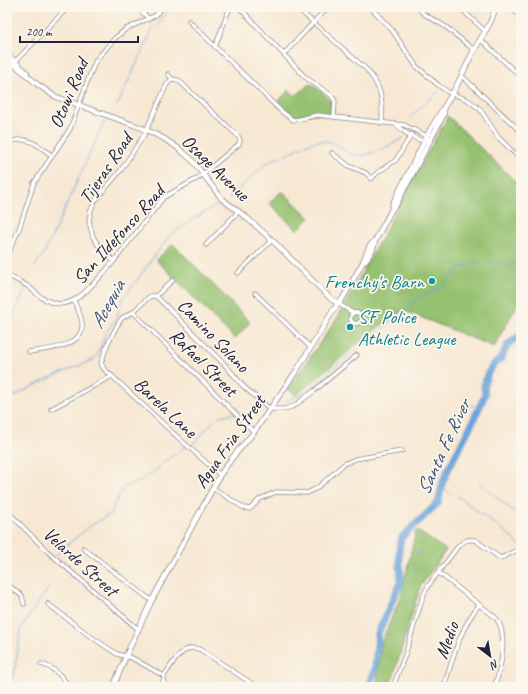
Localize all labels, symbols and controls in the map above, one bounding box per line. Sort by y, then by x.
scale bar [20,18,138,44]
text: 200 m [26,24,53,40]
street label: Otowi Road [44,53,95,132]
street label: Tijeras Road [74,126,140,208]
street label: Osage Avenue [176,129,256,207]
street label: San Ildefonso Road [68,177,172,289]
place label: Frenchy's Barn [325,270,425,294]
water label: Acequia [84,274,132,333]
marker: Frenchy's Barn [427,276,437,286]
street label: Camino Solano [172,294,255,378]
place label: SF Police Athletic League [358,305,457,351]
marker: SF Police Athletic League [345,322,355,332]
street label: Rafael Street [164,324,244,403]
street label: Barela Lane [129,372,203,444]
street label: Agua Fria Street [189,389,272,493]
water label: Santa Fe River [411,393,477,499]
street label: Velarde Street [38,522,125,603]
street label: Medio [429,617,465,662]
north arrow [470,636,510,676]
text: N [487,657,502,673]

